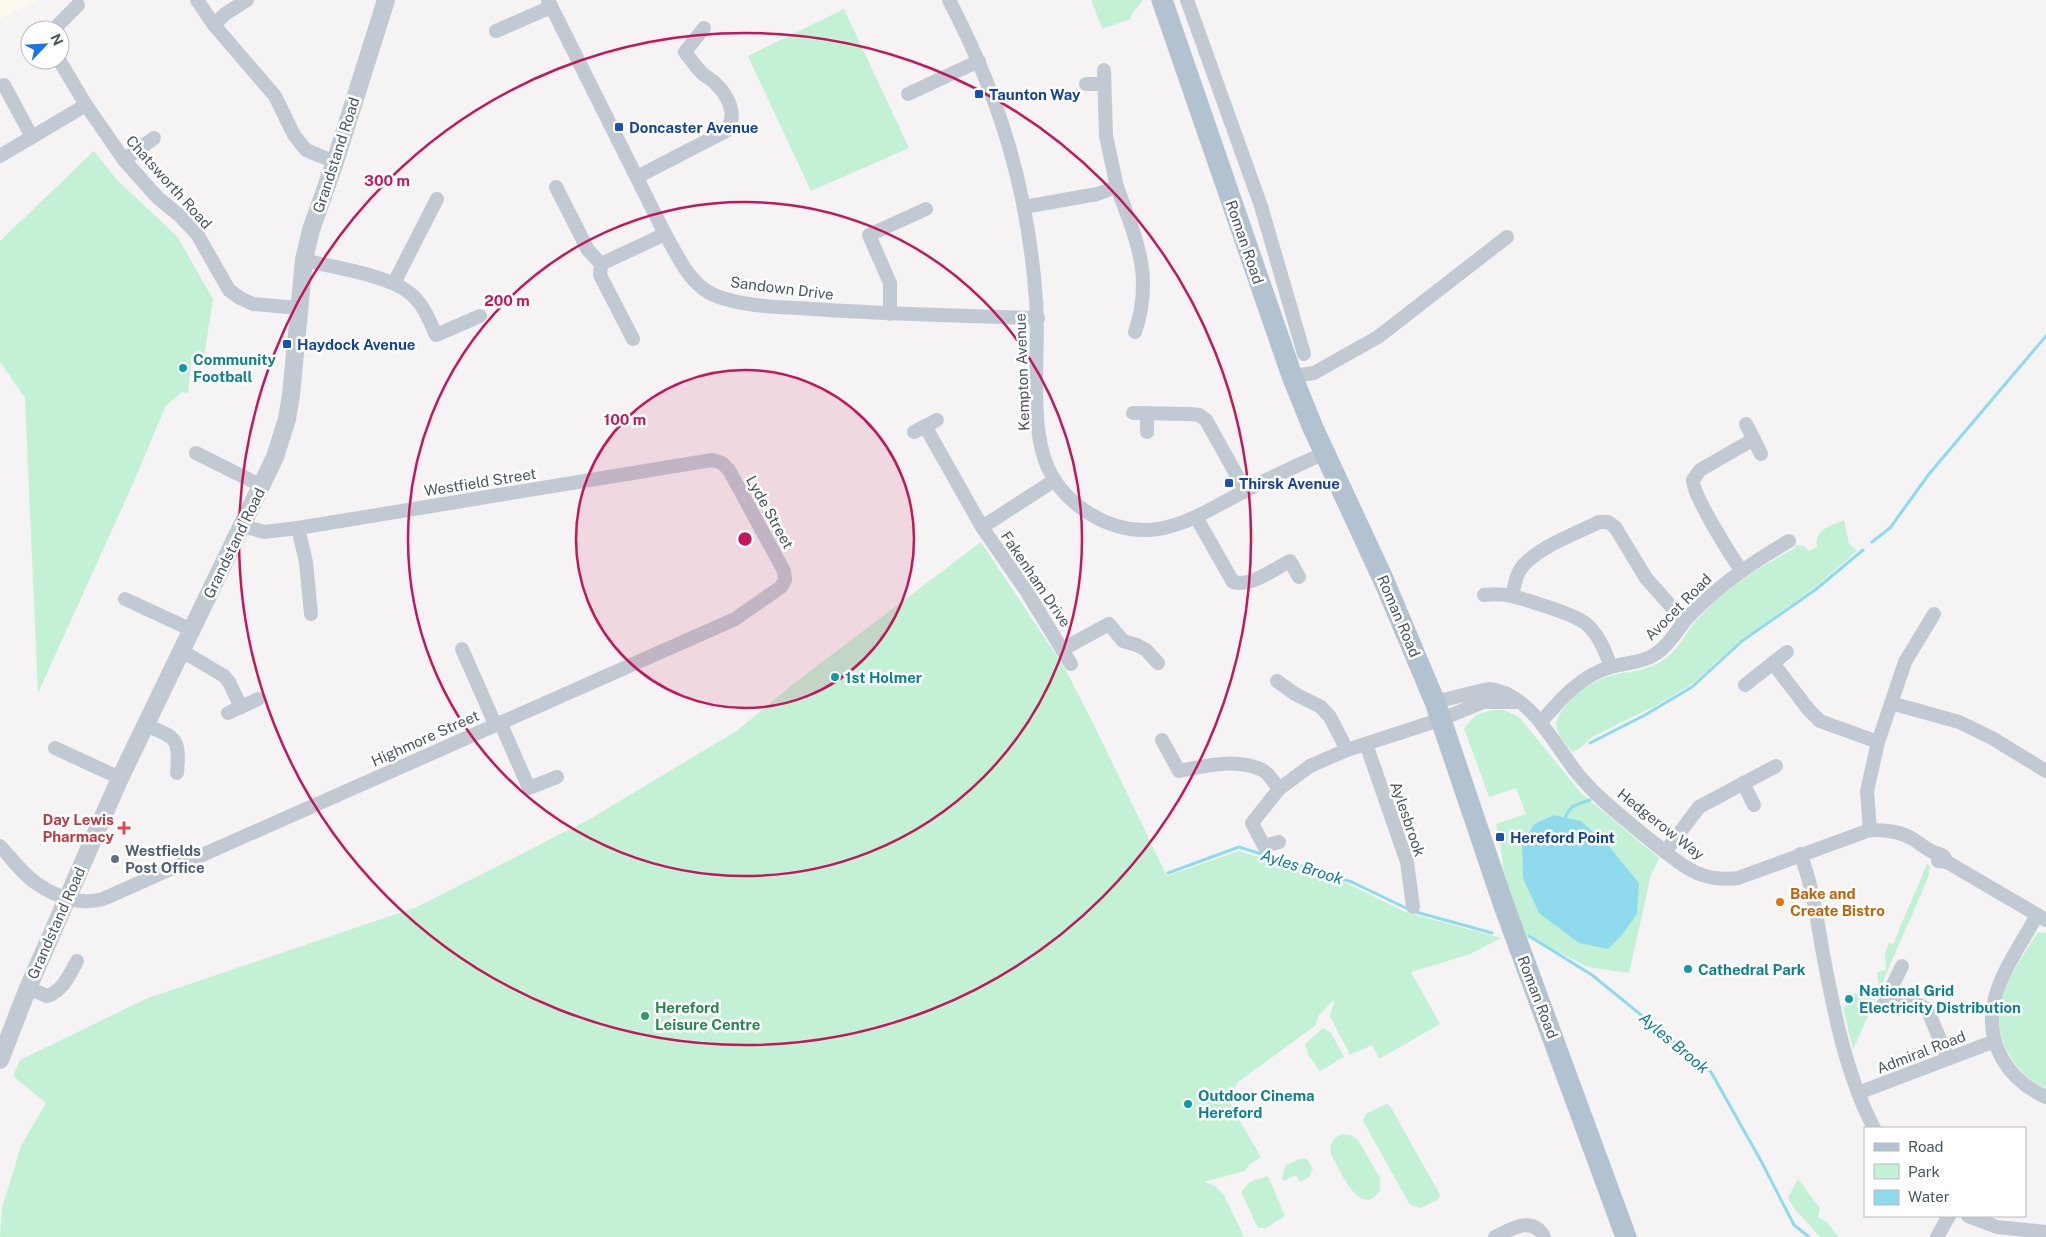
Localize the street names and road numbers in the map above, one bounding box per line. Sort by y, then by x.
street label: Grandstand Road [309,95,363,215]
street label: Chatsworth Road [123,132,215,232]
street label: Roman Road [1223,198,1267,286]
street label: Sandown Drive [729,273,835,303]
street label: Kempton Avenue [1011,313,1033,431]
street label: Westfield Street [423,465,537,499]
street label: Lyde Street [743,473,797,552]
street label: Grandstand Road [200,485,268,601]
street label: Fakenham Drive [998,528,1074,630]
street label: Avocet Road [1641,570,1715,644]
street label: Roman Road [1374,572,1424,660]
street label: Highmore Street [368,707,482,769]
street label: Aylesbrook [1387,779,1429,859]
street label: Hedgerow Way [1614,785,1708,863]
street label: Grandstand Road [24,864,88,982]
street label: Roman Road [1514,953,1562,1041]
street label: Admiral Road [1874,1027,1968,1077]

